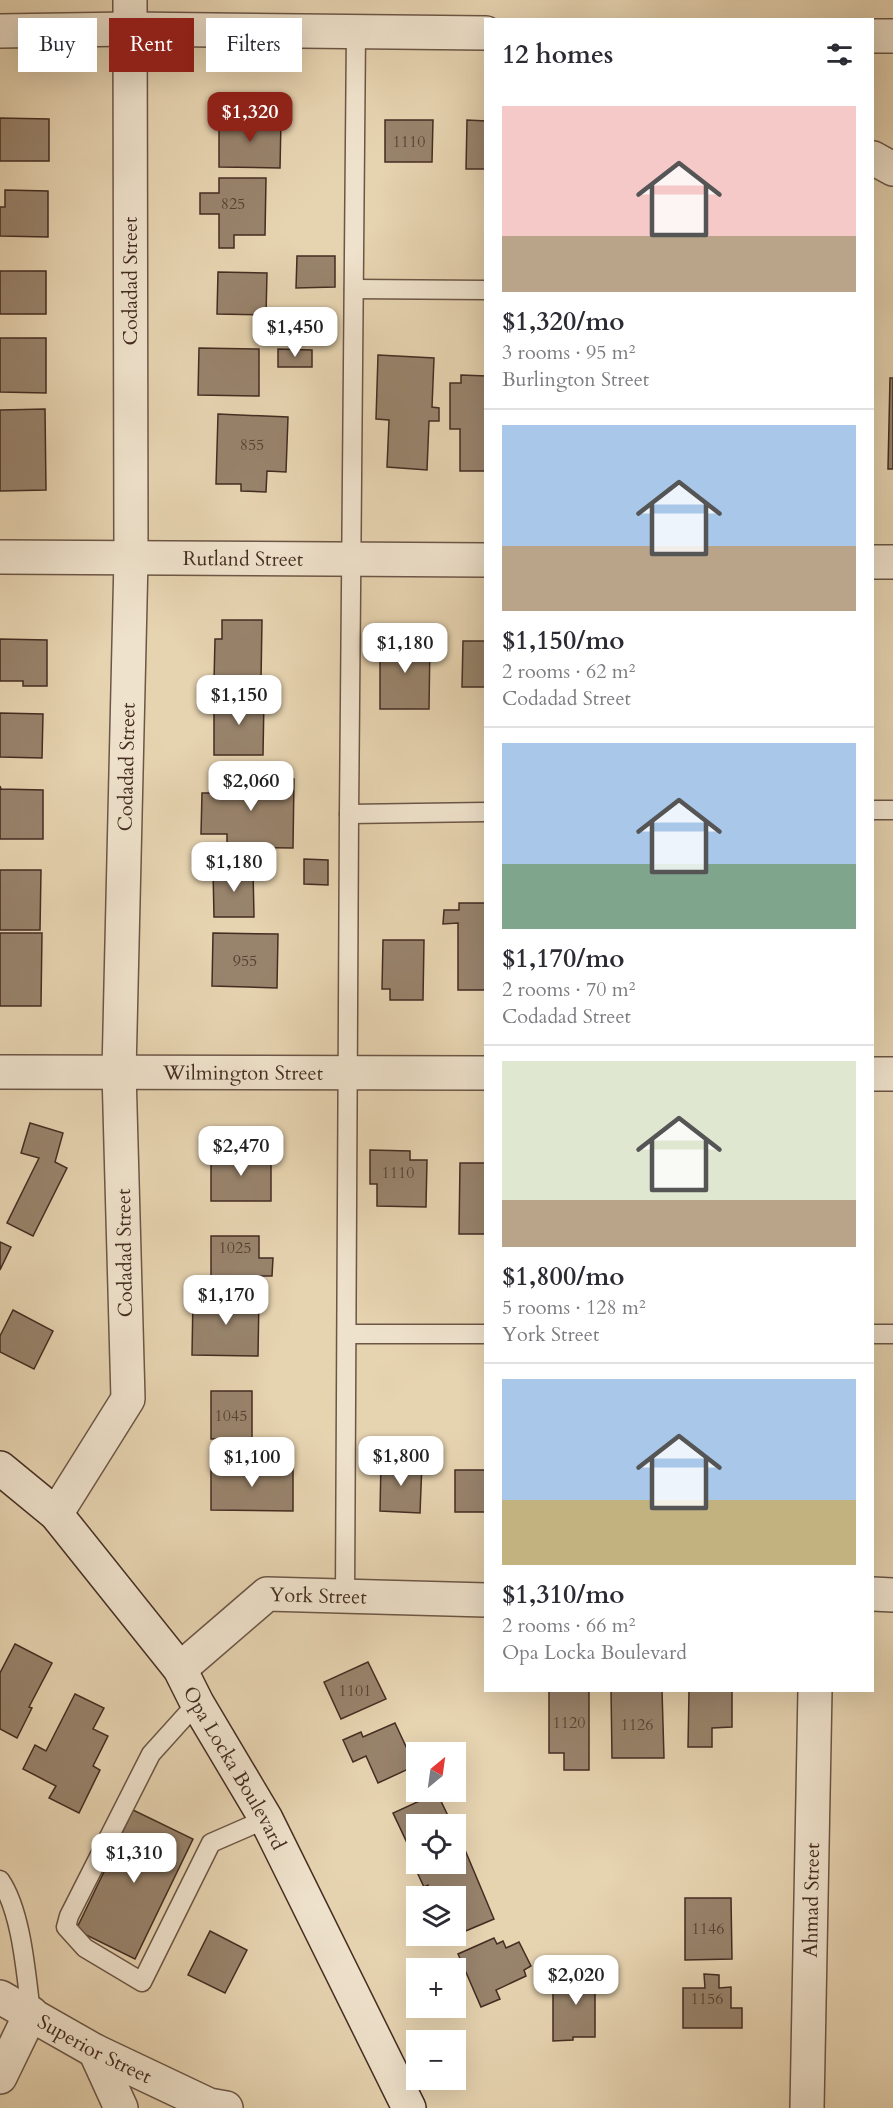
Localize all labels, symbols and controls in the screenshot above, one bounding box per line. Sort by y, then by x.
chip: Buy [18,18,97,72]
chip: Rent [109,18,194,72]
chip: Filters [206,18,302,72]
text: 12 homes [502,37,613,72]
icon: filters [823,38,856,71]
pin: $1,320 [201,92,299,143]
text: $1,320 [221,98,279,125]
house number: 1110 [393,131,425,153]
icon: home [625,145,733,253]
house number: 825 [221,193,245,215]
street label: Codadad Street [117,216,144,345]
text: $1,320/mo [502,304,625,339]
pin: $1,450 [246,307,344,358]
text: $1,450 [266,313,324,340]
text: 3 rooms · 95 m² [502,339,635,366]
text: Burlington Street [502,366,649,393]
house number: 855 [240,434,264,456]
icon: home [625,464,733,572]
street label: Rutland Street [183,545,304,573]
pin: $1,180 [356,623,454,674]
text: $1,150/mo [502,623,625,658]
text: $1,180 [376,629,434,656]
text: 2 rooms · 62 m² [502,658,635,685]
pin: $1,150 [190,675,288,726]
text: $1,150 [210,681,268,708]
text: Codadad Street [502,685,631,712]
street label: Codadad Street [112,701,142,832]
pin: $2,060 [202,761,300,812]
text: $2,060 [222,767,280,794]
icon: home [625,782,733,890]
pin: $1,180 [185,842,283,893]
text: $1,180 [205,848,263,875]
text: $1,170/mo [502,941,625,976]
house number: 955 [233,950,257,972]
text: 2 rooms · 70 m² [502,976,635,1003]
text: Codadad Street [502,1003,631,1030]
street label: Wilmington Street [162,1059,324,1087]
icon: home [625,1100,733,1208]
pin: $2,470 [192,1126,290,1177]
text: $2,470 [212,1132,270,1159]
house number: 1110 [382,1162,414,1184]
street label: Codadad Street [110,1188,139,1318]
house number: 1025 [219,1237,251,1259]
text: $1,800/mo [502,1259,625,1294]
pin: $1,170 [177,1275,275,1326]
text: $1,170 [197,1281,255,1308]
text: 5 rooms · 128 m² [502,1294,646,1321]
text: York Street [502,1321,599,1348]
house number: 1045 [215,1405,247,1427]
icon: home [625,1418,733,1526]
pin: $1,800 [352,1436,450,1487]
pin: $1,100 [203,1437,301,1488]
text: $1,800 [372,1442,430,1469]
text: $1,100 [223,1443,281,1470]
text: $1,310/mo [502,1577,625,1612]
street label: York Street [269,1581,368,1611]
text: 2 rooms · 66 m² [502,1612,635,1639]
text: Opa Locka Boulevard [502,1639,687,1666]
house number: 1101 [339,1680,371,1702]
street label: Opa Locka Boulevard [177,1682,292,1855]
house number: 1120 [553,1712,585,1734]
house number: 1126 [621,1714,653,1736]
north arrow [406,1742,466,1802]
map controls [406,1742,466,2090]
button: locate [406,1814,466,1874]
pin: $1,310 [85,1833,183,1884]
text: $1,310 [105,1839,163,1866]
street label: Ahmad Street [797,1842,826,1958]
button: layers [406,1886,466,1946]
house number: 1146 [692,1918,724,1940]
pin: $2,020 [527,1955,625,2006]
button: + [406,1958,466,2018]
text: $2,020 [547,1961,605,1988]
house number: 1156 [691,1988,723,2010]
street label: Superior Street [32,2008,157,2090]
button: − [406,2030,466,2090]

